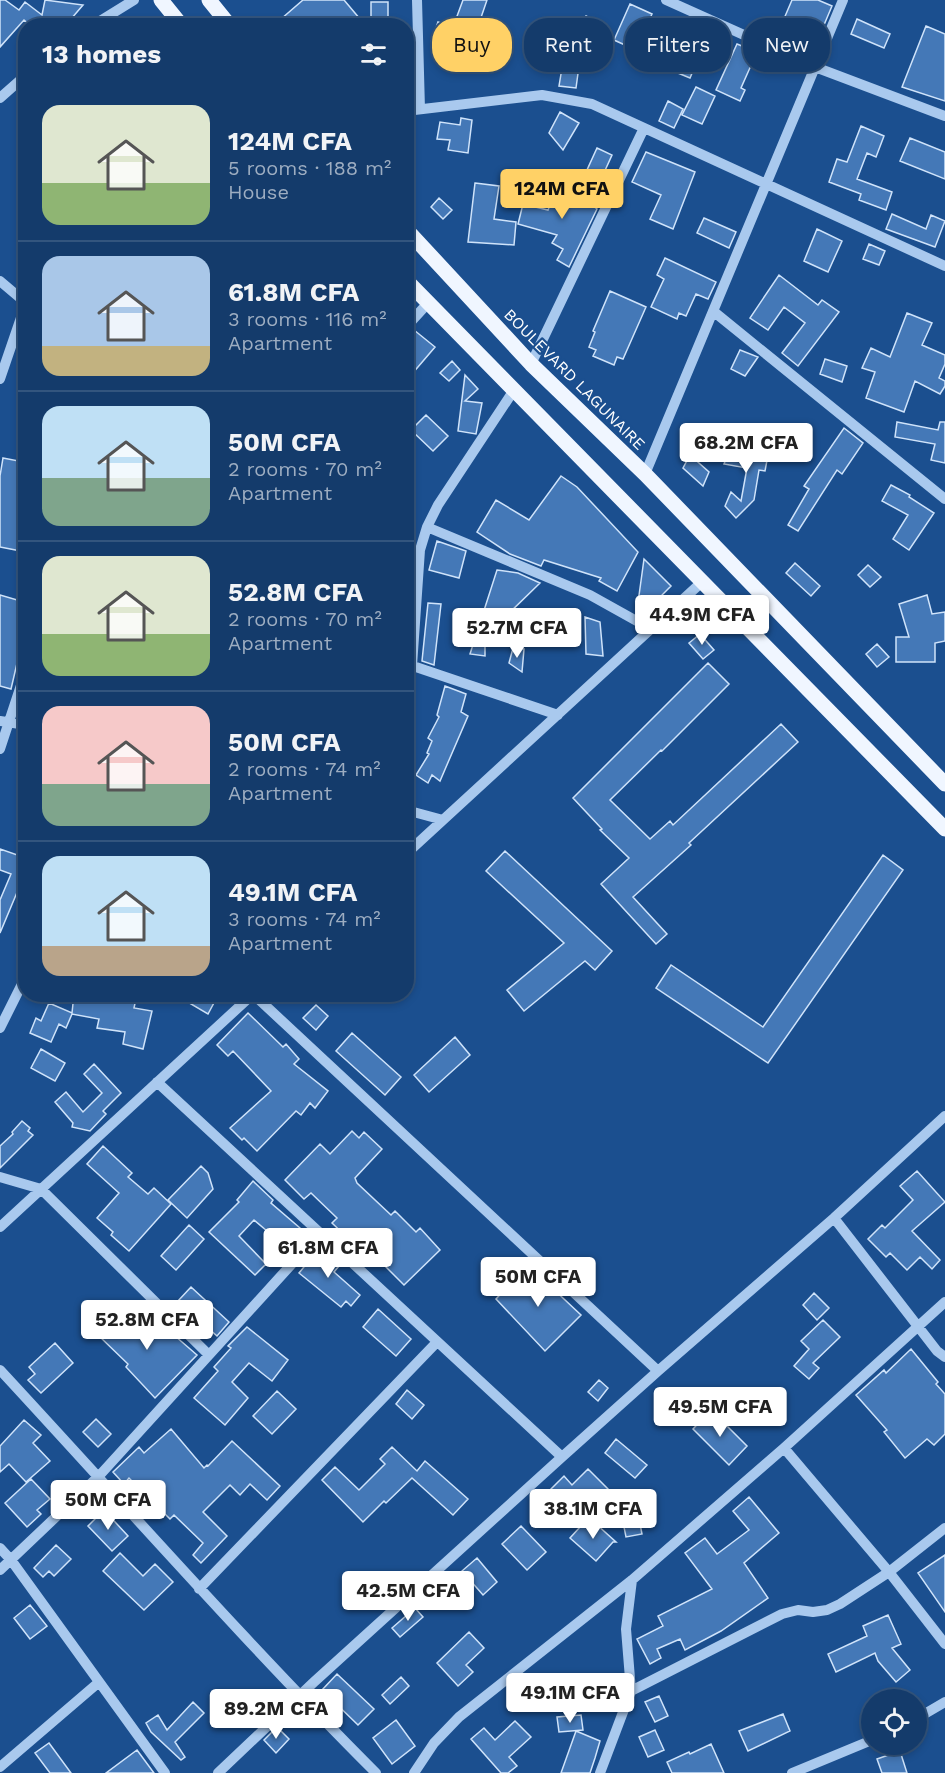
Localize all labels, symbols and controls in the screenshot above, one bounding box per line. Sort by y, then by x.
chip: Buy [432,18,512,72]
chip: Rent [524,18,613,72]
chip: Filters [625,18,731,72]
chip: New [743,18,830,72]
icon: filters [357,38,390,71]
text: 13 homes [42,39,161,69]
text: 124M CFA [228,126,352,156]
icon: home [90,129,162,201]
text: 5 rooms · 188 m² [228,156,391,180]
pin: 124M CFA [500,169,624,220]
text: 124M CFA [514,176,610,200]
text: House [228,180,289,204]
text: 61.8M CFA [228,277,359,307]
icon: home [90,280,162,352]
street label: BOULEVARD LAGUNAIRE [500,305,649,454]
text: 3 rooms · 116 m² [228,307,387,331]
text: Apartment [228,331,332,355]
pin: 68.2M CFA [677,423,815,474]
text: 50M CFA [228,427,341,457]
icon: home [90,430,162,502]
text: 68.2M CFA [694,430,798,454]
text: 2 rooms · 70 m² [228,457,382,481]
text: Apartment [228,481,332,505]
text: 52.8M CFA [228,577,363,607]
icon: home [90,580,162,652]
pin: 44.9M CFA [633,595,771,646]
text: 44.9M CFA [649,602,755,626]
text: 2 rooms · 70 m² [228,607,382,631]
pin: 52.7M CFA [448,608,586,659]
text: 52.7M CFA [466,615,568,639]
text: Apartment [228,631,332,655]
text: 50M CFA [228,727,341,757]
icon: home [90,730,162,802]
text: 2 rooms · 74 m² [228,757,381,781]
text: Apartment [228,781,332,805]
text: 49.1M CFA [228,877,357,907]
icon: home [90,880,162,952]
text: 3 rooms · 74 m² [228,907,381,931]
text: Apartment [228,931,332,955]
pin: 61.8M CFA [259,1228,397,1279]
text: 61.8M CFA [278,1235,378,1259]
pin: 50M CFA [483,1257,593,1308]
text: 50M CFA [495,1264,581,1288]
pin: 52.8M CFA [78,1300,216,1351]
text: 52.8M CFA [95,1307,199,1331]
pin: 49.5M CFA [651,1387,789,1438]
text: 49.5M CFA [668,1394,772,1418]
pin: 50M CFA [53,1480,163,1531]
text: 50M CFA [65,1487,151,1511]
pin: 38.1M CFA [524,1489,662,1540]
text: 38.1M CFA [544,1496,642,1520]
pin: 42.5M CFA [339,1571,477,1622]
text: 42.5M CFA [356,1578,460,1602]
pin: 49.1M CFA [501,1673,639,1724]
text: 49.1M CFA [520,1680,620,1704]
pin: 89.2M CFA [207,1689,345,1740]
map controls [861,1689,927,1755]
button: locate [861,1689,927,1755]
text: 89.2M CFA [224,1696,328,1720]

